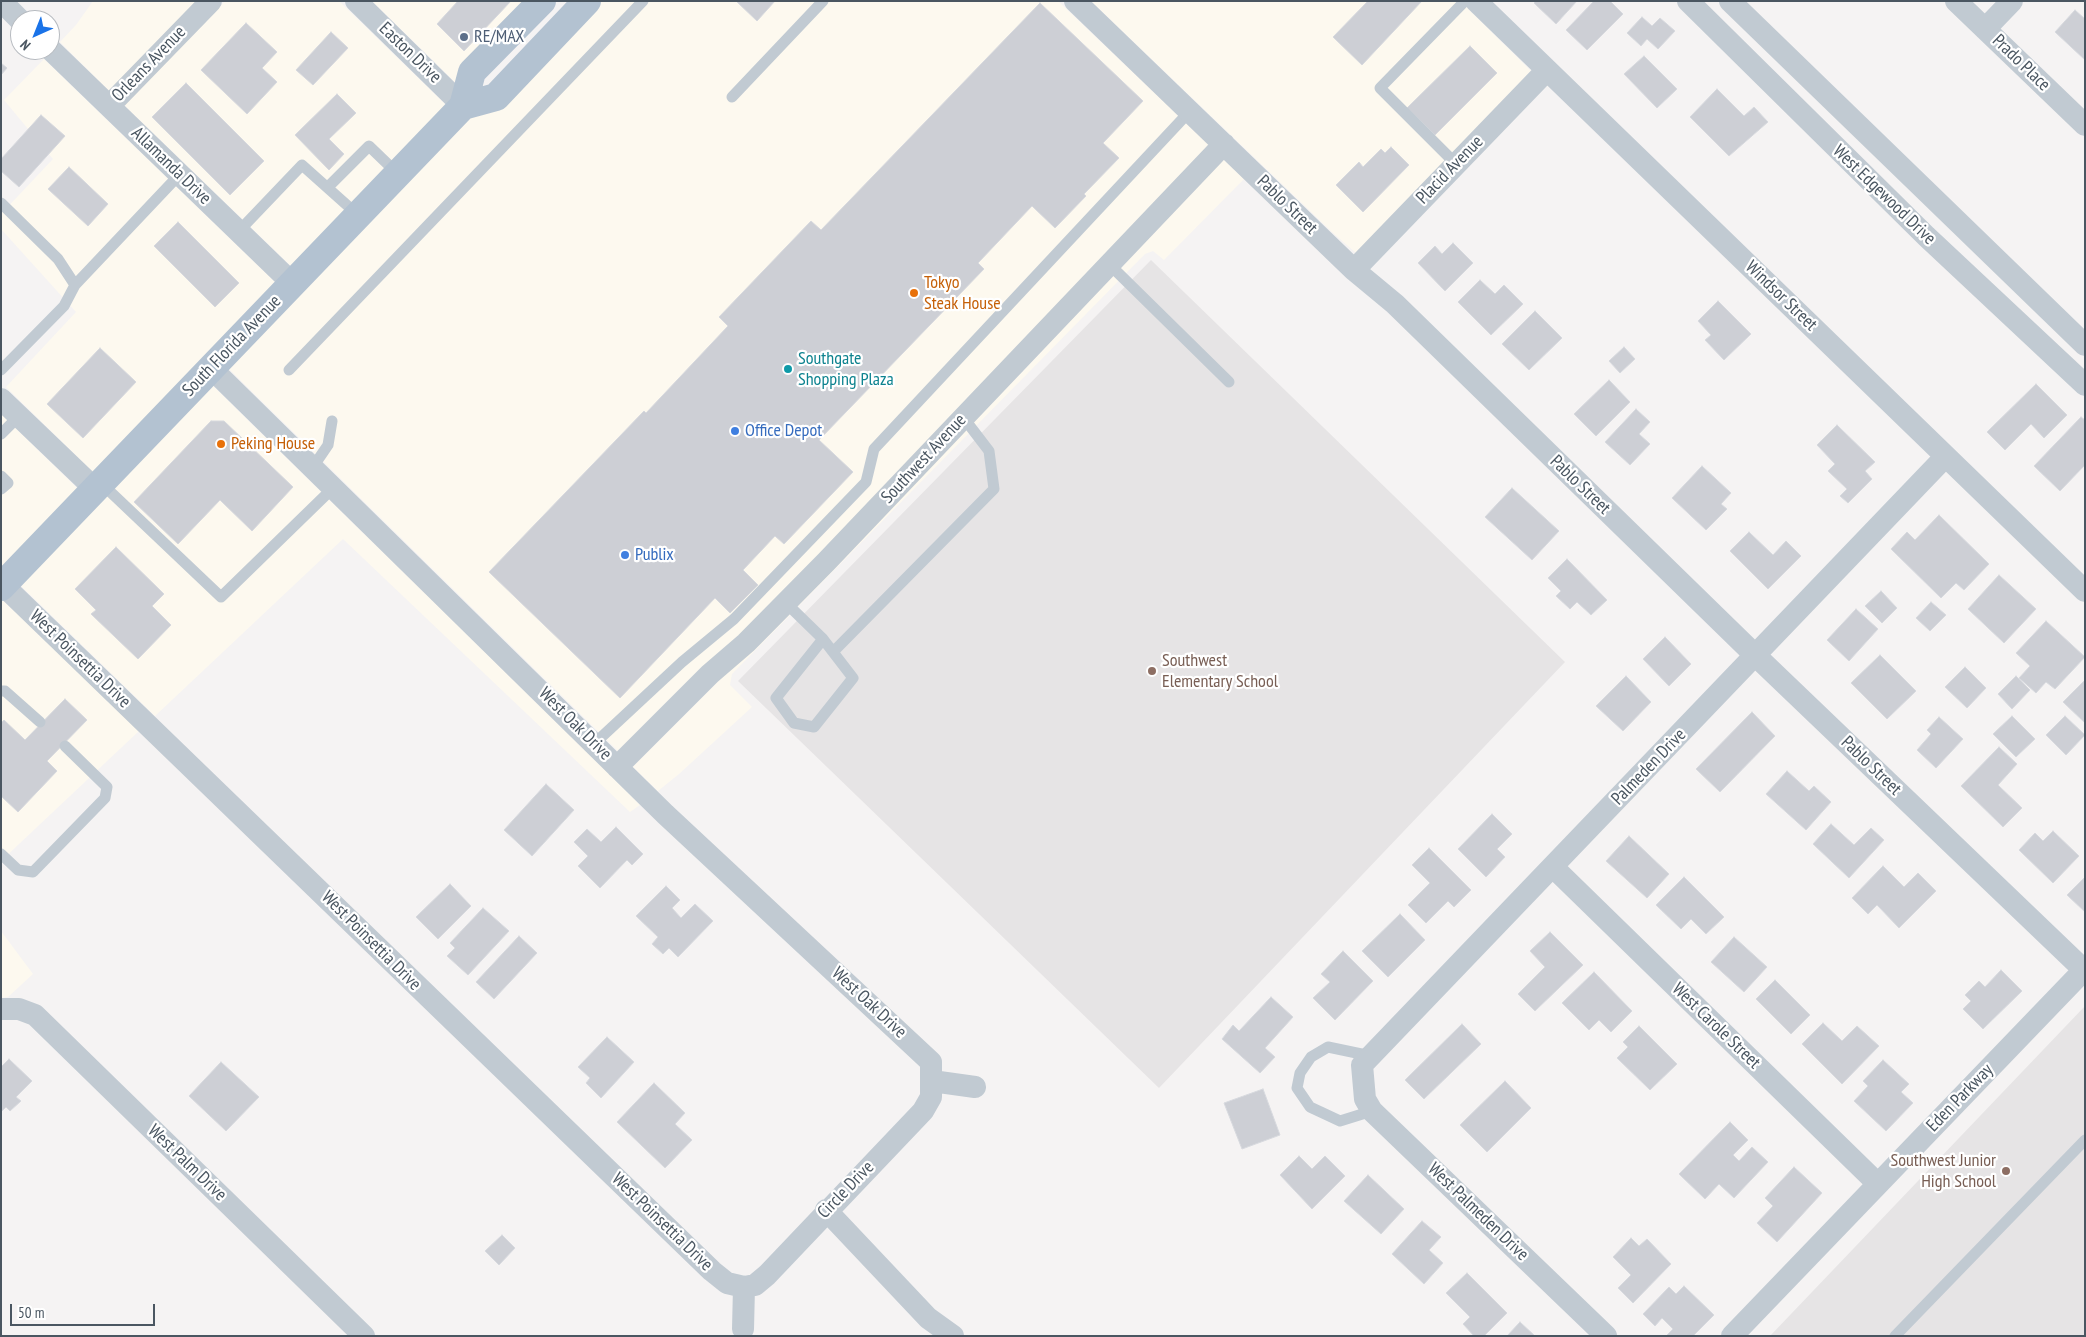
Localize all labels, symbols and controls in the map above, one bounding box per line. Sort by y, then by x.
north arrow [10,10,60,60]
street label: Easton Drive [374,18,446,88]
street label: Orleans Avenue [108,22,190,106]
place label: RE/MAX [474,26,524,48]
street label: Prado Place [1988,30,2054,96]
marker: RE/MAX [458,31,470,43]
text: N [16,36,34,54]
street label: Allamanda Drive [127,123,215,209]
street label: Placid Avenue [1412,131,1488,209]
street label: West Edgewood Drive [1828,140,1940,250]
street label: Pablo Street [1252,171,1322,239]
street label: Windsor Street [1741,256,1821,336]
place label: Tokyo Steak House [924,272,1001,314]
marker: Tokyo Steak House [908,287,920,299]
street label: South Florida Avenue [178,291,286,401]
place label: Southgate Shopping Plaza [798,348,894,390]
marker: Southgate Shopping Plaza [782,363,794,375]
street label: Southwest Avenue [877,410,971,508]
place label: Office Depot [745,420,822,442]
marker: Office Depot [729,425,741,437]
place label: Peking House [231,433,315,455]
marker: Peking House [215,438,227,450]
street label: Pablo Street [1545,451,1615,519]
place label: Publix [635,544,674,566]
marker: Publix [619,549,631,561]
street label: West Poinsettia Drive [25,605,135,713]
place label: Southwest Elementary School [1162,650,1278,692]
marker: Southwest Elementary School [1146,665,1158,677]
street label: West Oak Drive [534,683,616,765]
street label: Palmeden Drive [1607,724,1691,810]
street label: Pablo Street [1836,732,1906,800]
street label: West Poinsettia Drive [317,887,425,995]
street label: West Oak Drive [827,963,911,1043]
street label: West Carole Street [1667,979,1765,1073]
street label: Eden Parkway [1922,1060,1998,1136]
street label: West Palm Drive [143,1120,231,1206]
place label: Southwest Junior High School [1890,1150,1996,1192]
street label: Circle Drive [813,1157,879,1223]
street label: West Palmeden Drive [1423,1159,1533,1265]
marker: Southwest Junior High School [2000,1165,2012,1177]
street label: West Poinsettia Drive [607,1168,717,1276]
scale bar [12,1294,158,1326]
text: 50 m [18,1303,44,1322]

